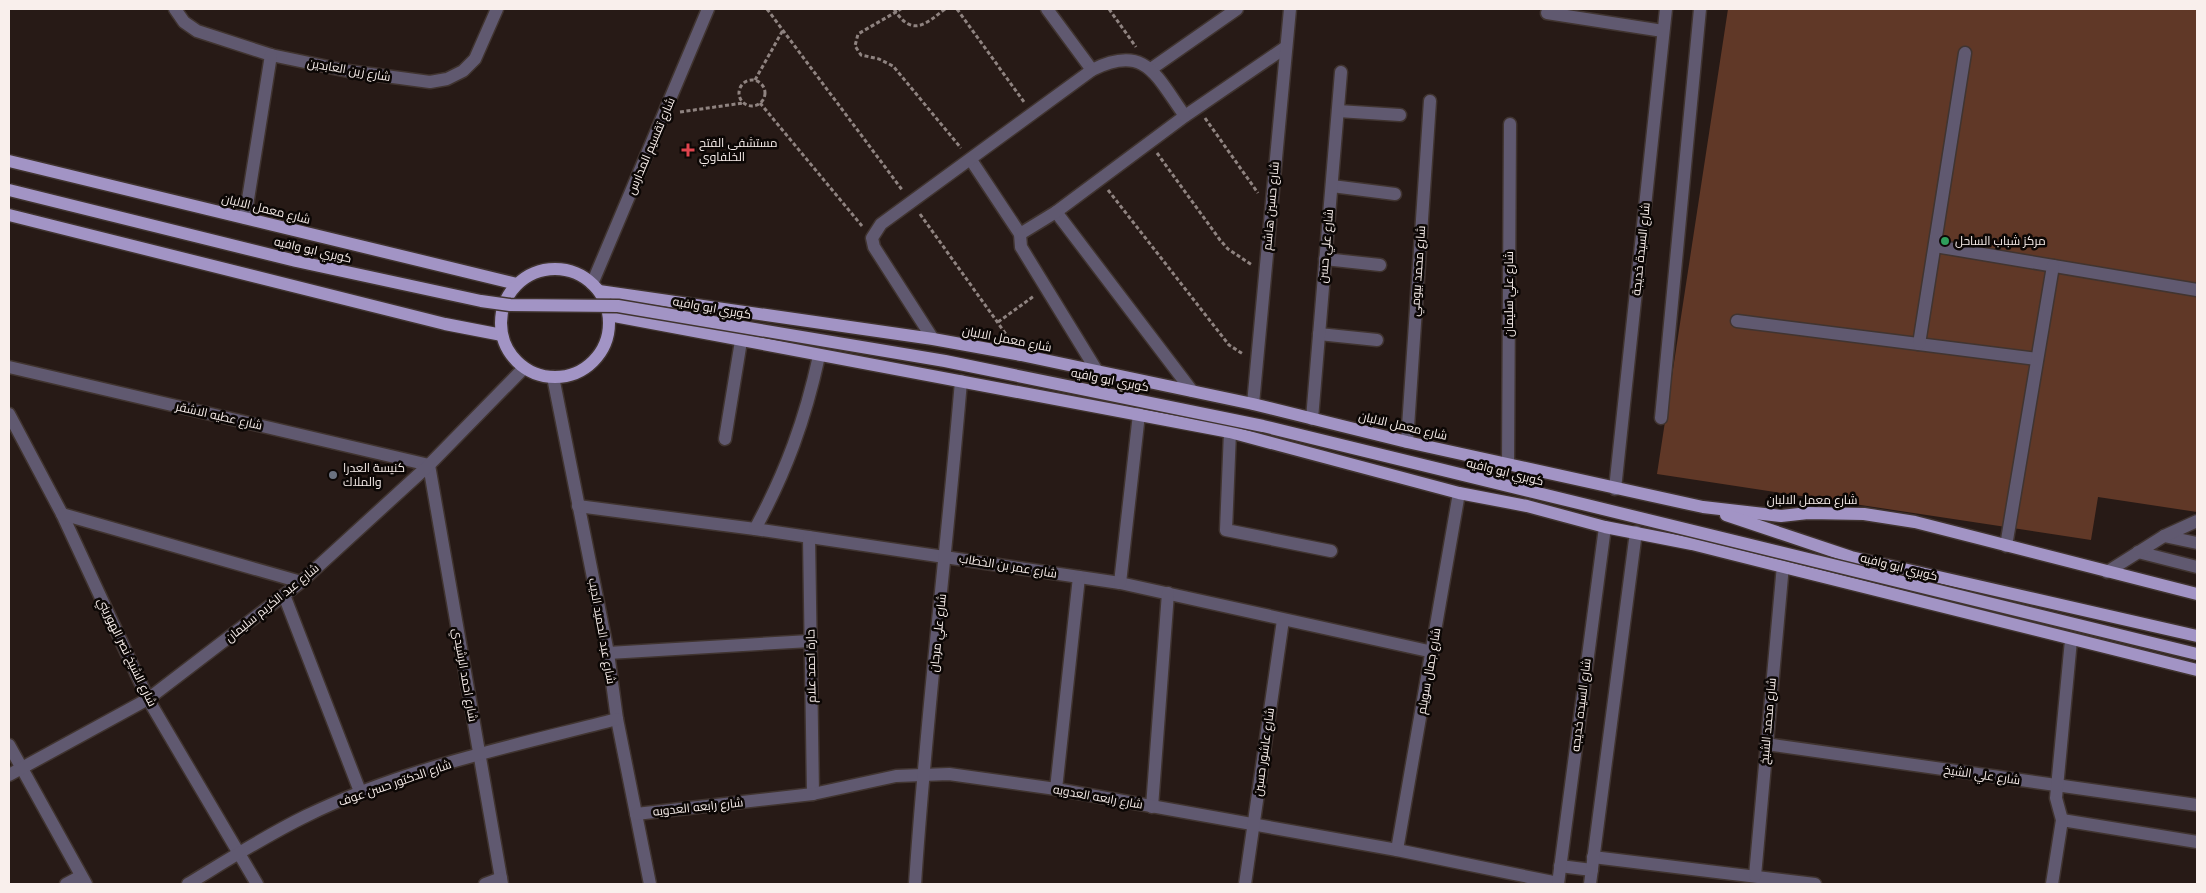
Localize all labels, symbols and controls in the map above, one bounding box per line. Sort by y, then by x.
street label: شارع زين العابدين [306,55,392,85]
street label: شارع تقسيم المدارس [623,95,679,197]
place label: مستشفي الفتح الخلفاوي [699,135,778,167]
marker: مستشفي الفتح الخلفاوي [681,143,695,157]
street label: شارع حسين هاشم [1259,161,1283,251]
street label: شارع معمل الالبان [220,190,312,228]
street label: شارع السيدة خديجة [1628,201,1654,296]
street label: شارع علي حسن [1315,208,1339,284]
street label: شارع محمد بيومي [1407,225,1431,317]
street label: كوبري ابو وافيه [272,233,353,269]
place label: مركز شباب الساحل [1955,233,2046,248]
marker: مركز شباب الساحل [1939,235,1951,247]
street label: شارع علي سليمان [1501,251,1519,337]
street label: كوبري ابو وافيه [671,293,752,325]
street label: شارع معمل الالبان [961,322,1053,356]
street label: كوبري ابو وافيه [1069,365,1150,397]
street label: شارع عطيه الاشقر [173,398,264,434]
street label: شارع معمل الالبان [1357,408,1449,444]
street label: كوبري ابو وافيه [1464,455,1545,491]
place label: كنيسة العدرا والملاك [343,460,405,489]
marker: كنيسة العدرا والملاك [327,469,339,481]
street label: شارع معمل الالبان [1767,492,1857,508]
street label: شارع عمر بن الخطاب [958,550,1058,582]
street label: كوبري ابو وافيه [1858,550,1939,586]
street label: شارع عبد الكريم سليمان [222,560,322,646]
street label: شارع عبد الحميد الديب [585,577,619,685]
street label: شارع علي مرجان [926,593,952,673]
street label: شارع الشيخ نصر الهوريني [92,595,160,710]
street label: شارع جمال سويلم [1414,626,1444,715]
street label: شارع احمد الرشيدي [447,627,481,723]
street label: حارة احمد علام [802,629,820,703]
street label: شارع السيده خديجه [1567,657,1595,753]
street label: شارع محمد الشيخ [1756,677,1780,765]
street label: شارع عاشور حسين [1250,707,1278,797]
street label: شارع الدكتور حسن عوف [336,756,454,810]
street label: شارع علي الشيخ [1942,762,2021,790]
street label: شارع رابعه العدويه [1052,781,1144,813]
street label: شارع رابعه العدويه [652,794,744,820]

